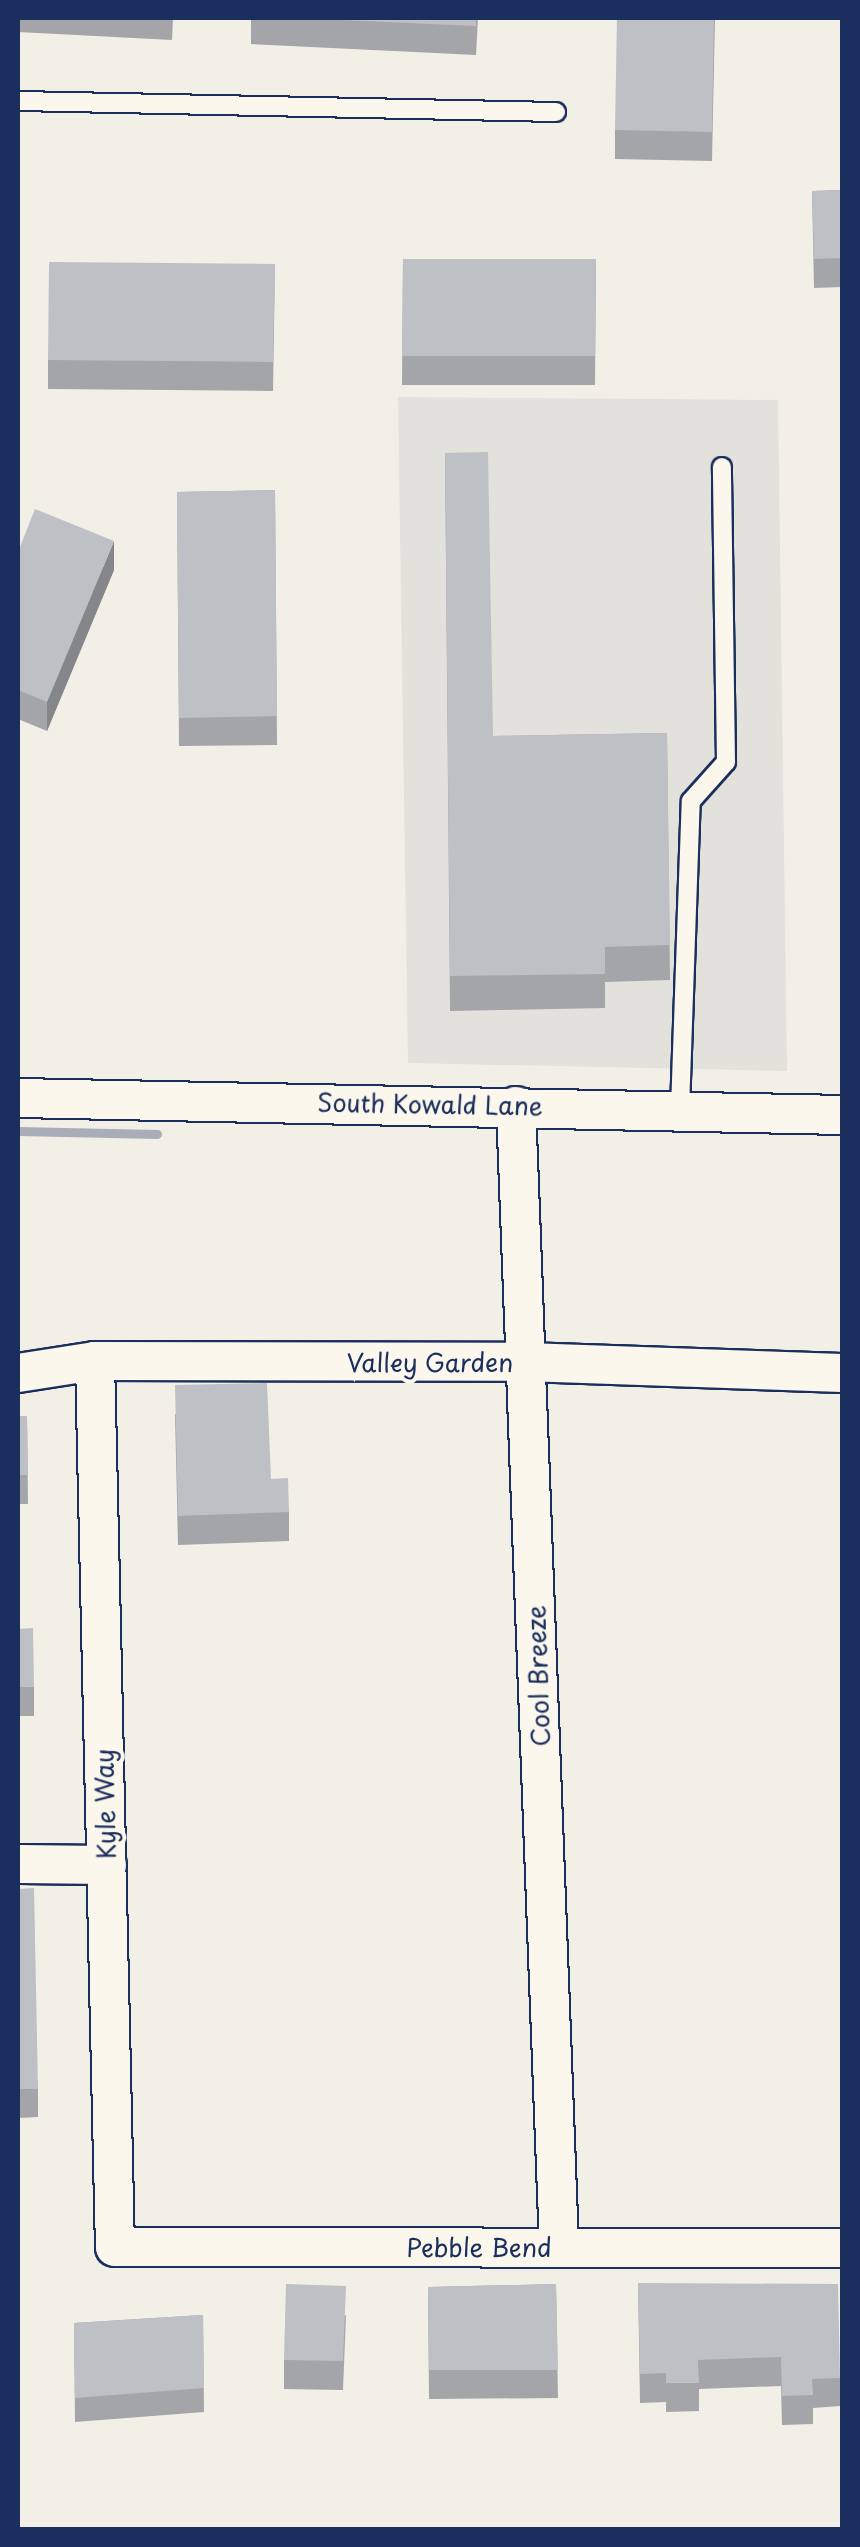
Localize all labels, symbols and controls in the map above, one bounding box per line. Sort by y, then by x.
street label: South Kowald Lane [315,1087,545,1121]
street label: Valley Garden [346,1347,514,1377]
street label: Cool Breeze [521,1604,555,1748]
street label: Kyle Way [89,1748,121,1860]
street label: Pebble Bend [406,2232,552,2262]

